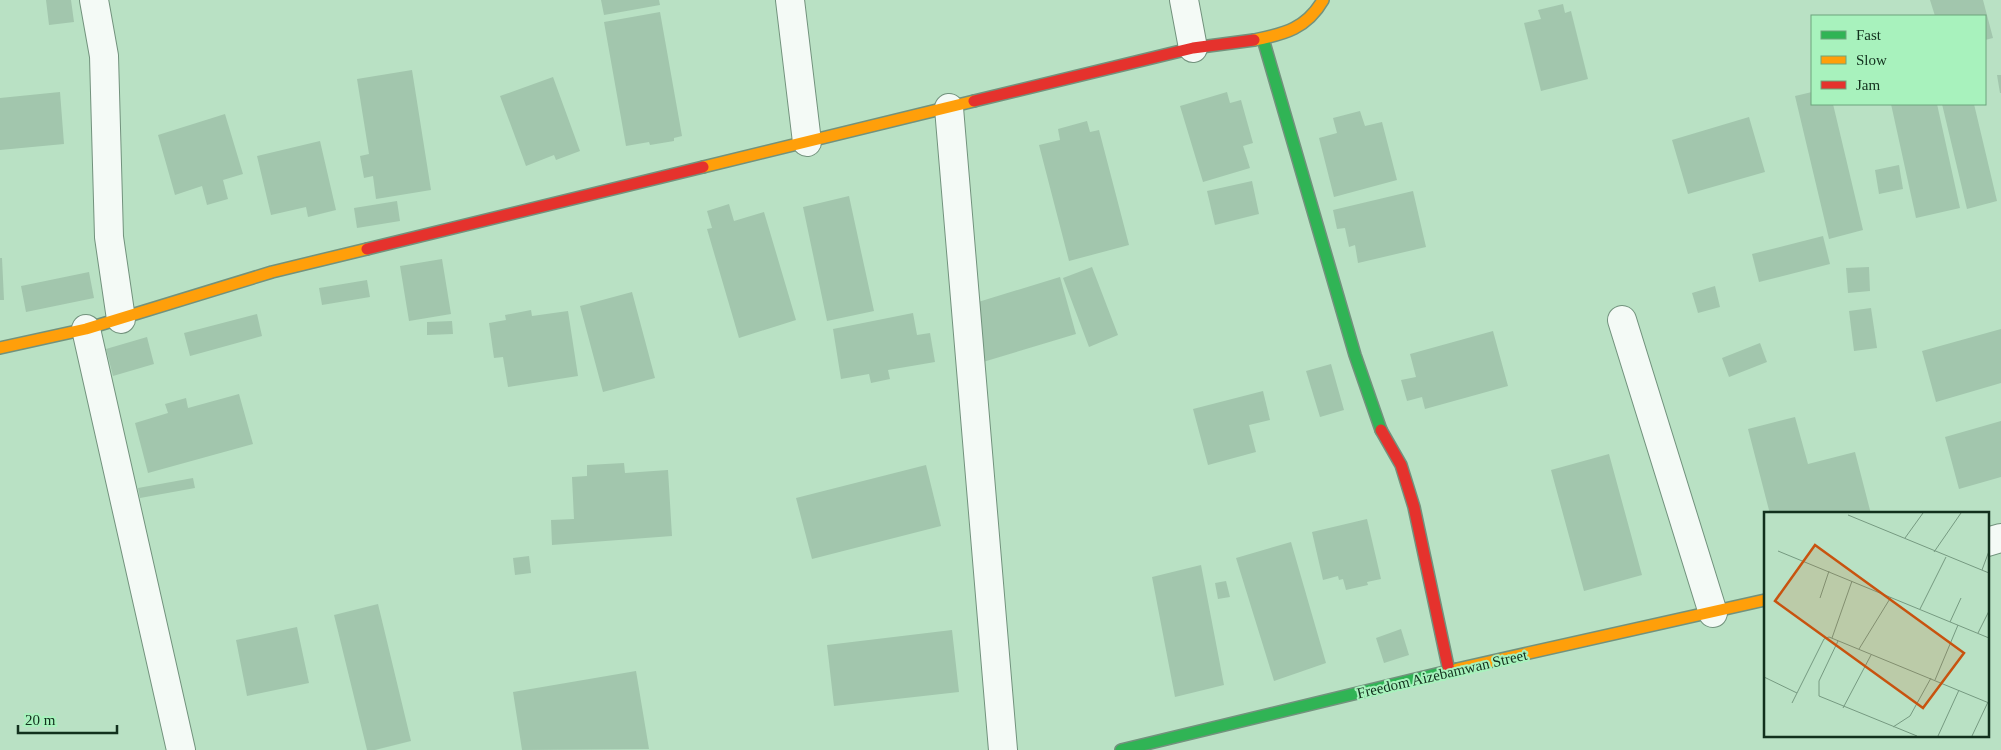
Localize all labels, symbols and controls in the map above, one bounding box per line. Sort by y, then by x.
legend [1811,15,1986,105]
text: Fast [1856,27,1882,43]
text: Slow [1856,52,1887,68]
text: Jam [1856,77,1880,93]
inset map [1764,512,1988,738]
street label: Freedom Aizebamwan Street [1355,646,1529,701]
scale bar [18,702,116,734]
text: 20 m [25,712,56,728]

